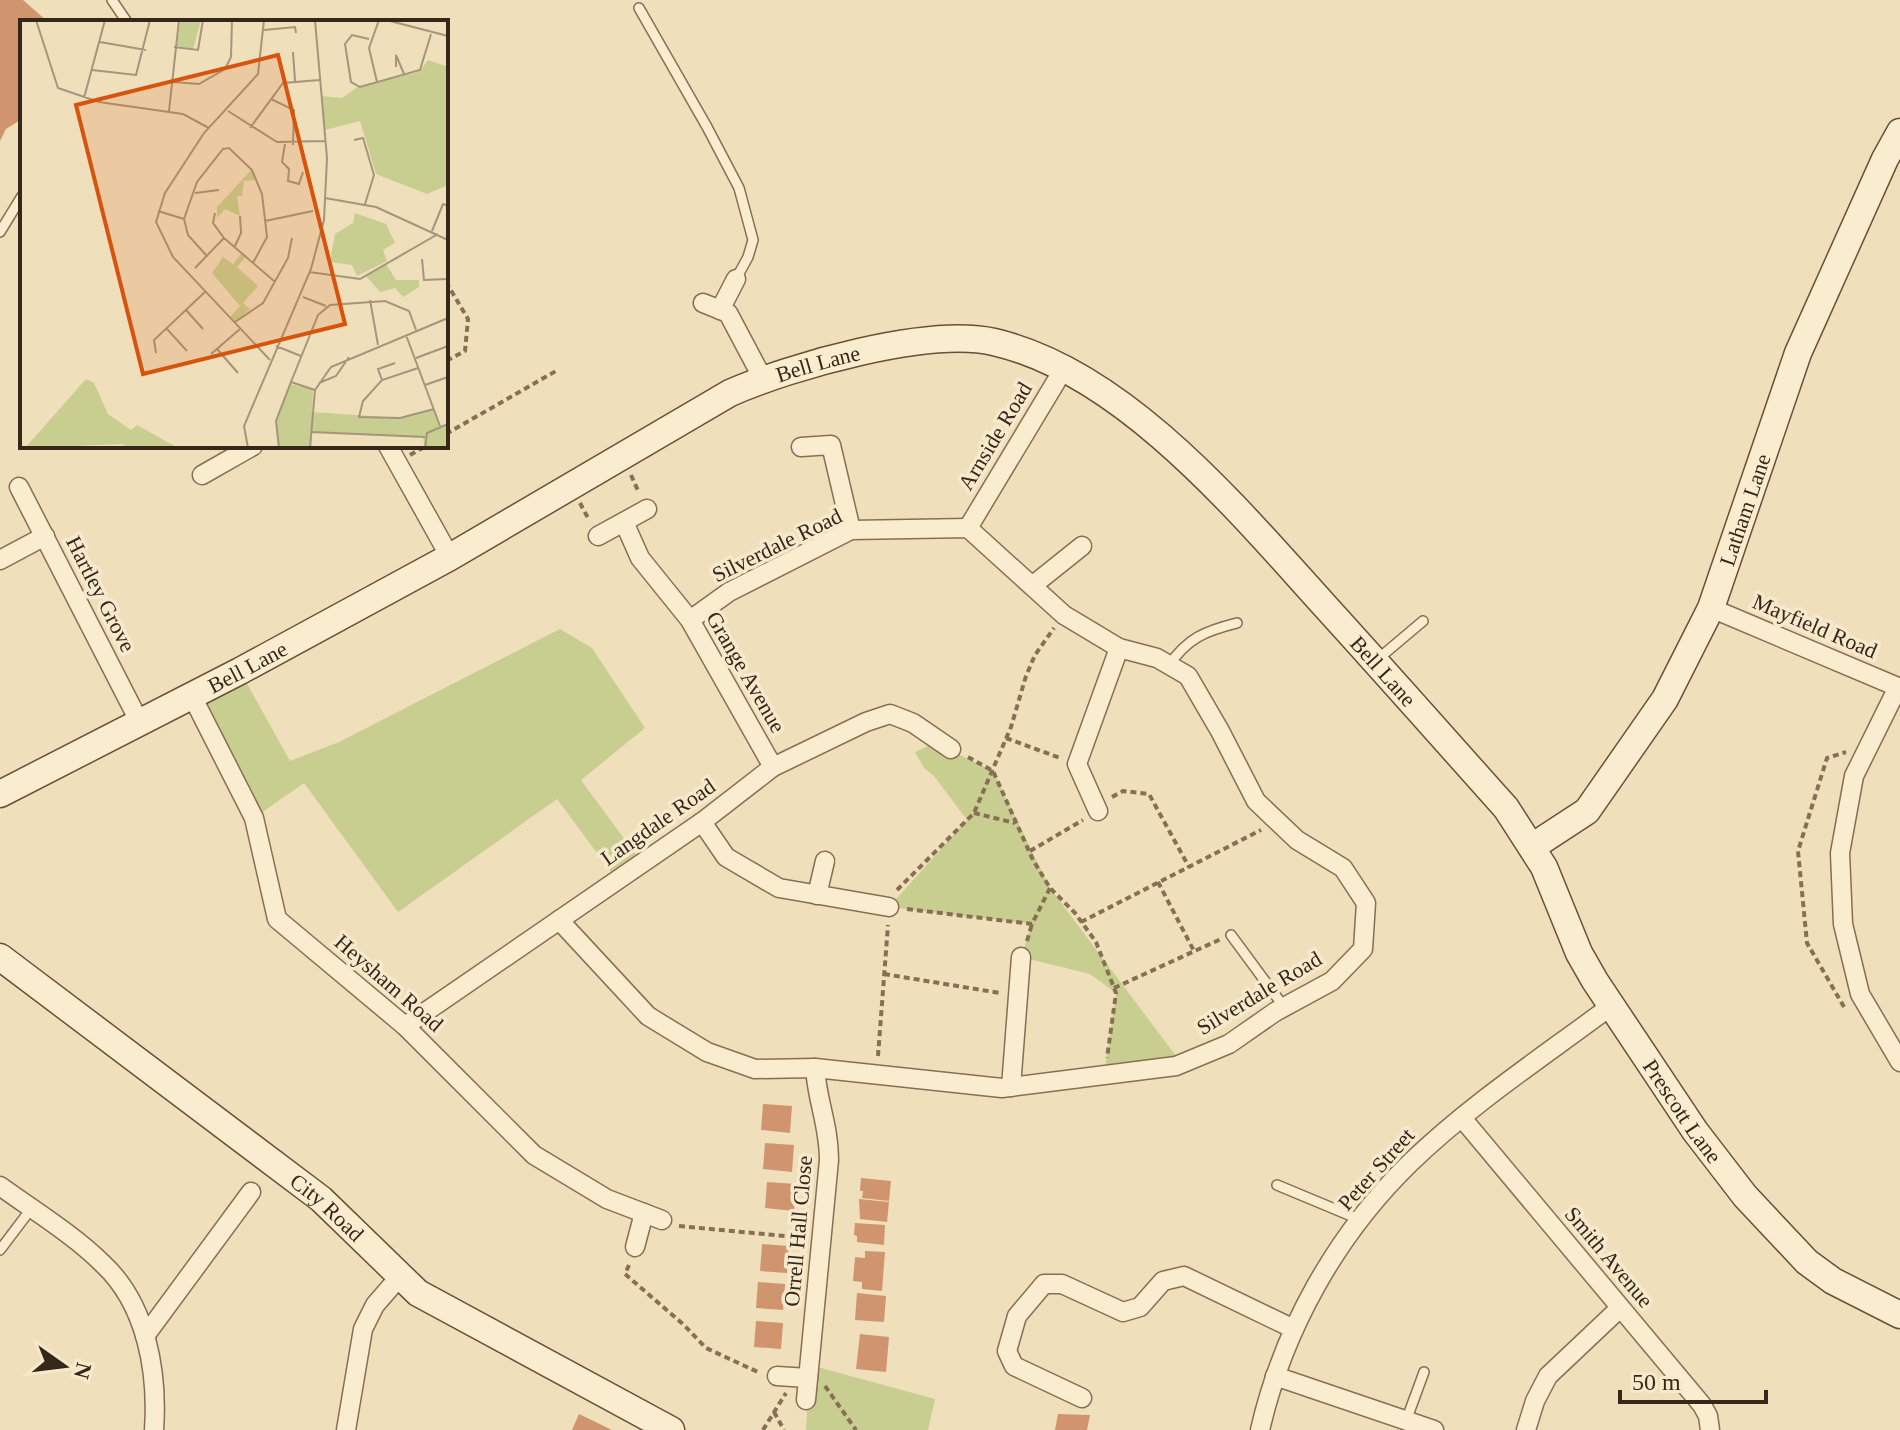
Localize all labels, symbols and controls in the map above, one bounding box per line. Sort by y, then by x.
inset map [20,20,448,448]
street label: Bell Lane [773,340,862,387]
street label: Arnside Road [953,377,1037,495]
street label: Latham Lane [1714,450,1775,569]
street label: Silverdale Road [708,503,846,587]
street label: Hartley Grove [61,532,141,656]
street label: Mayfield Road [1749,589,1881,663]
street label: Grange Avenue [701,607,791,737]
street label: Bell Lane [1345,630,1422,711]
street label: Bell Lane [203,635,291,698]
street label: Langdale Road [596,773,720,871]
street label: Heysham Road [330,929,448,1037]
street label: Silverdale Road [1192,946,1326,1040]
street label: Prescott Lane [1638,1054,1727,1168]
street label: Peter Street [1333,1123,1419,1215]
street label: Orrell Hall Close [779,1154,817,1308]
street label: City Road [286,1168,369,1246]
street label: Smith Avenue [1560,1202,1658,1312]
north arrow [24,1326,104,1406]
scale bar [1620,1354,1766,1404]
text: N [69,1360,97,1382]
text: 50 m [1632,1369,1681,1395]

